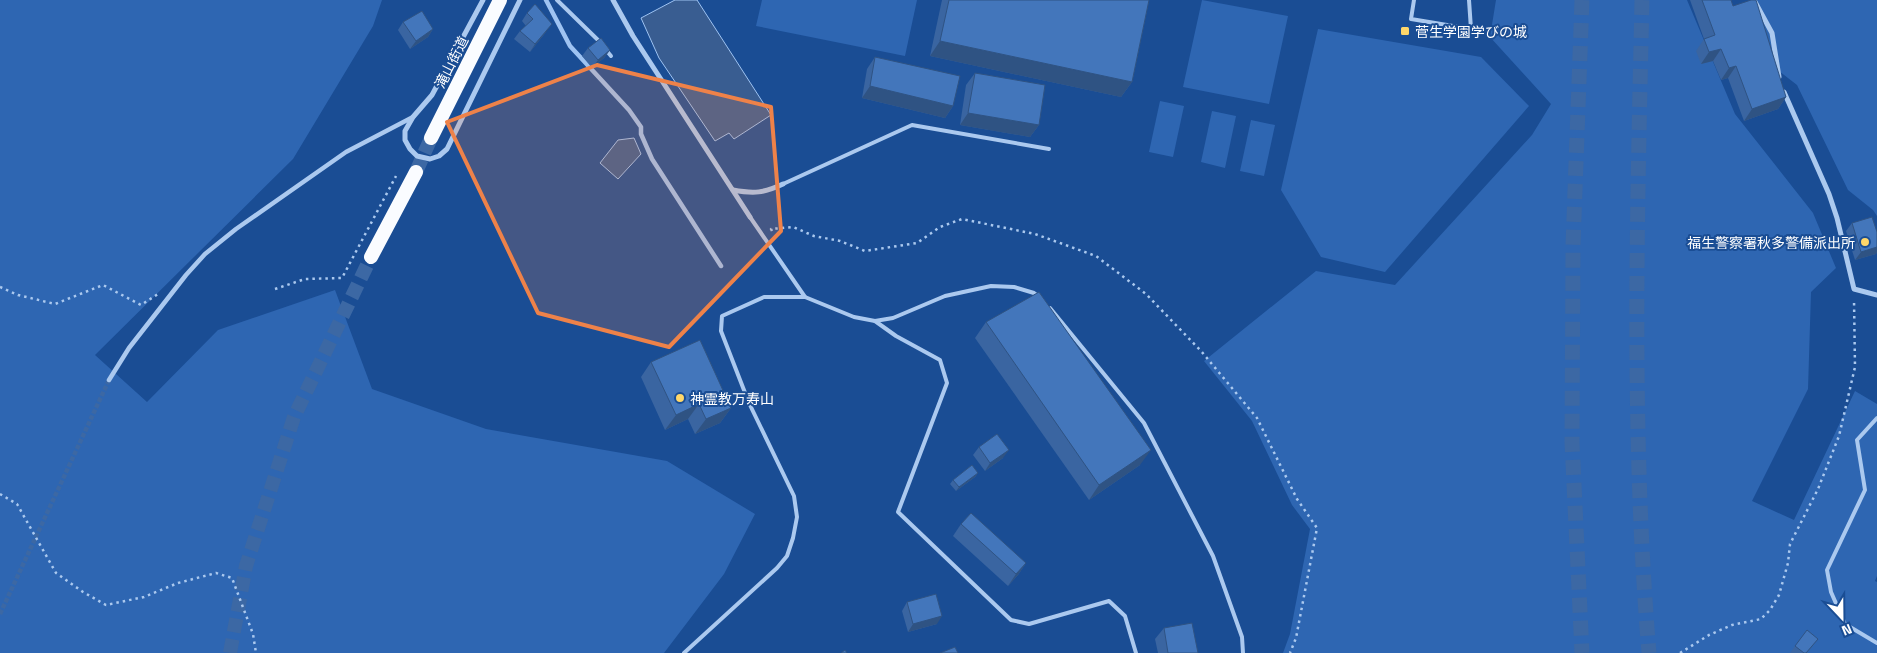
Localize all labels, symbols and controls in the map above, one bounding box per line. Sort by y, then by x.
place label: 菅生学園学びの城 [1415,21,1527,42]
marker: 菅生学園学びの城 [1399,25,1411,37]
street label: 滝山街道 [429,32,473,92]
place label: 福生警察署秋多警備派出所 [1687,232,1855,253]
marker: 福生警察署秋多警備派出所 [1859,236,1871,248]
place label: 神霊教万寿山 [690,388,774,409]
marker: 神霊教万寿山 [674,392,686,404]
north arrow [1817,593,1867,643]
text: N [1839,619,1855,642]

